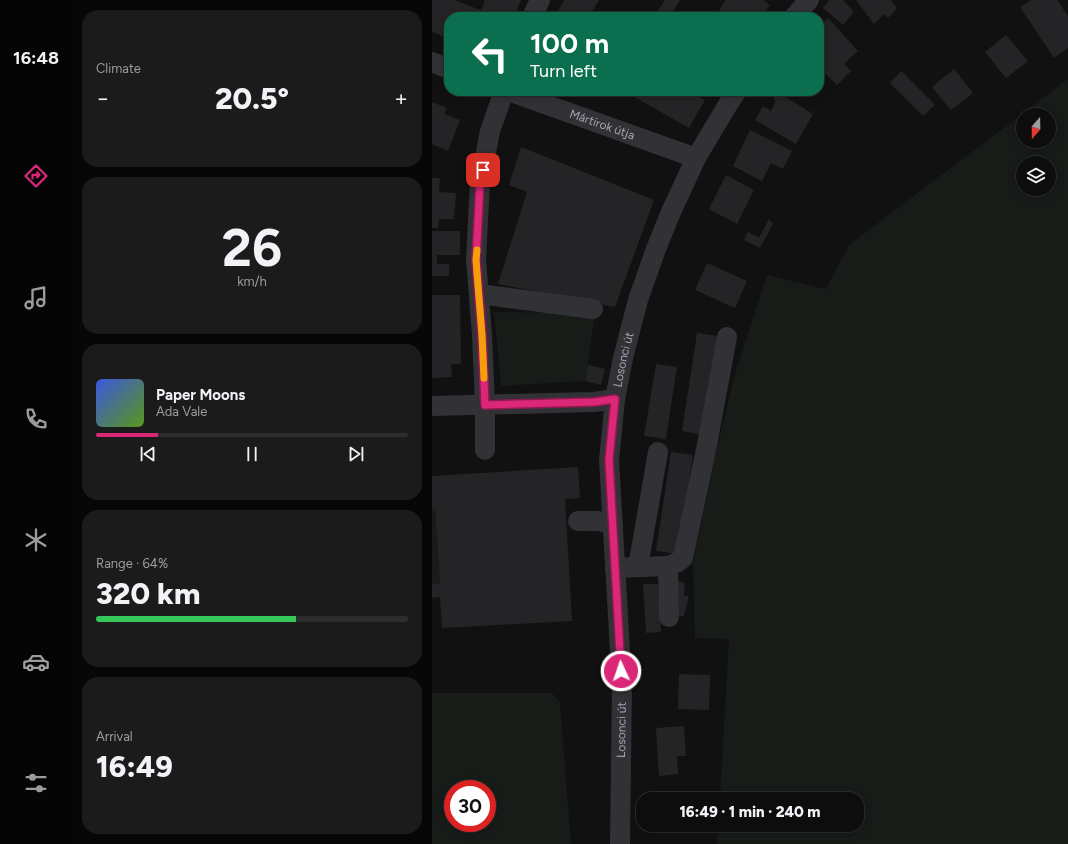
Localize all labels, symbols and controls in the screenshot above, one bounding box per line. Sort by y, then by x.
text: 100 m [530,26,609,60]
icon: left [464,28,516,80]
text: 16:48 [13,47,59,69]
text: Turn left [530,60,597,82]
text: Climate [96,61,141,76]
text: 20.5° [215,80,289,117]
text: − [96,85,110,112]
text: + [394,85,408,112]
street label: Mártírok útja [568,107,637,143]
north arrow [1016,108,1056,148]
map controls [1016,108,1056,196]
pin [466,153,500,187]
button: layers [1016,156,1056,196]
icon: arrive [472,159,494,181]
icon: directions [22,162,50,190]
text: 26 [222,217,282,279]
text: km/h [237,274,267,289]
icon: music [22,284,50,312]
street label: Losonci út [610,330,637,388]
text: Paper Moons [156,386,245,404]
text: Ada Vale [156,404,207,419]
icon: phone [22,405,50,433]
icon: previous [137,443,159,465]
icon: pause [241,443,263,465]
icon: next [345,443,367,465]
icon: climate [22,526,50,554]
text: Range · 64% [96,556,168,571]
text: 320 km [96,575,200,612]
icon: car [22,648,50,676]
position arrow [600,650,642,692]
street label: Losonci út [614,701,629,758]
text: Arrival [96,729,133,744]
text: 16:49 [96,748,173,785]
icon: filters [22,769,50,797]
speed limit sign: 30 [444,780,496,832]
text: 16:49 · 1 min · 240 m [679,803,821,821]

